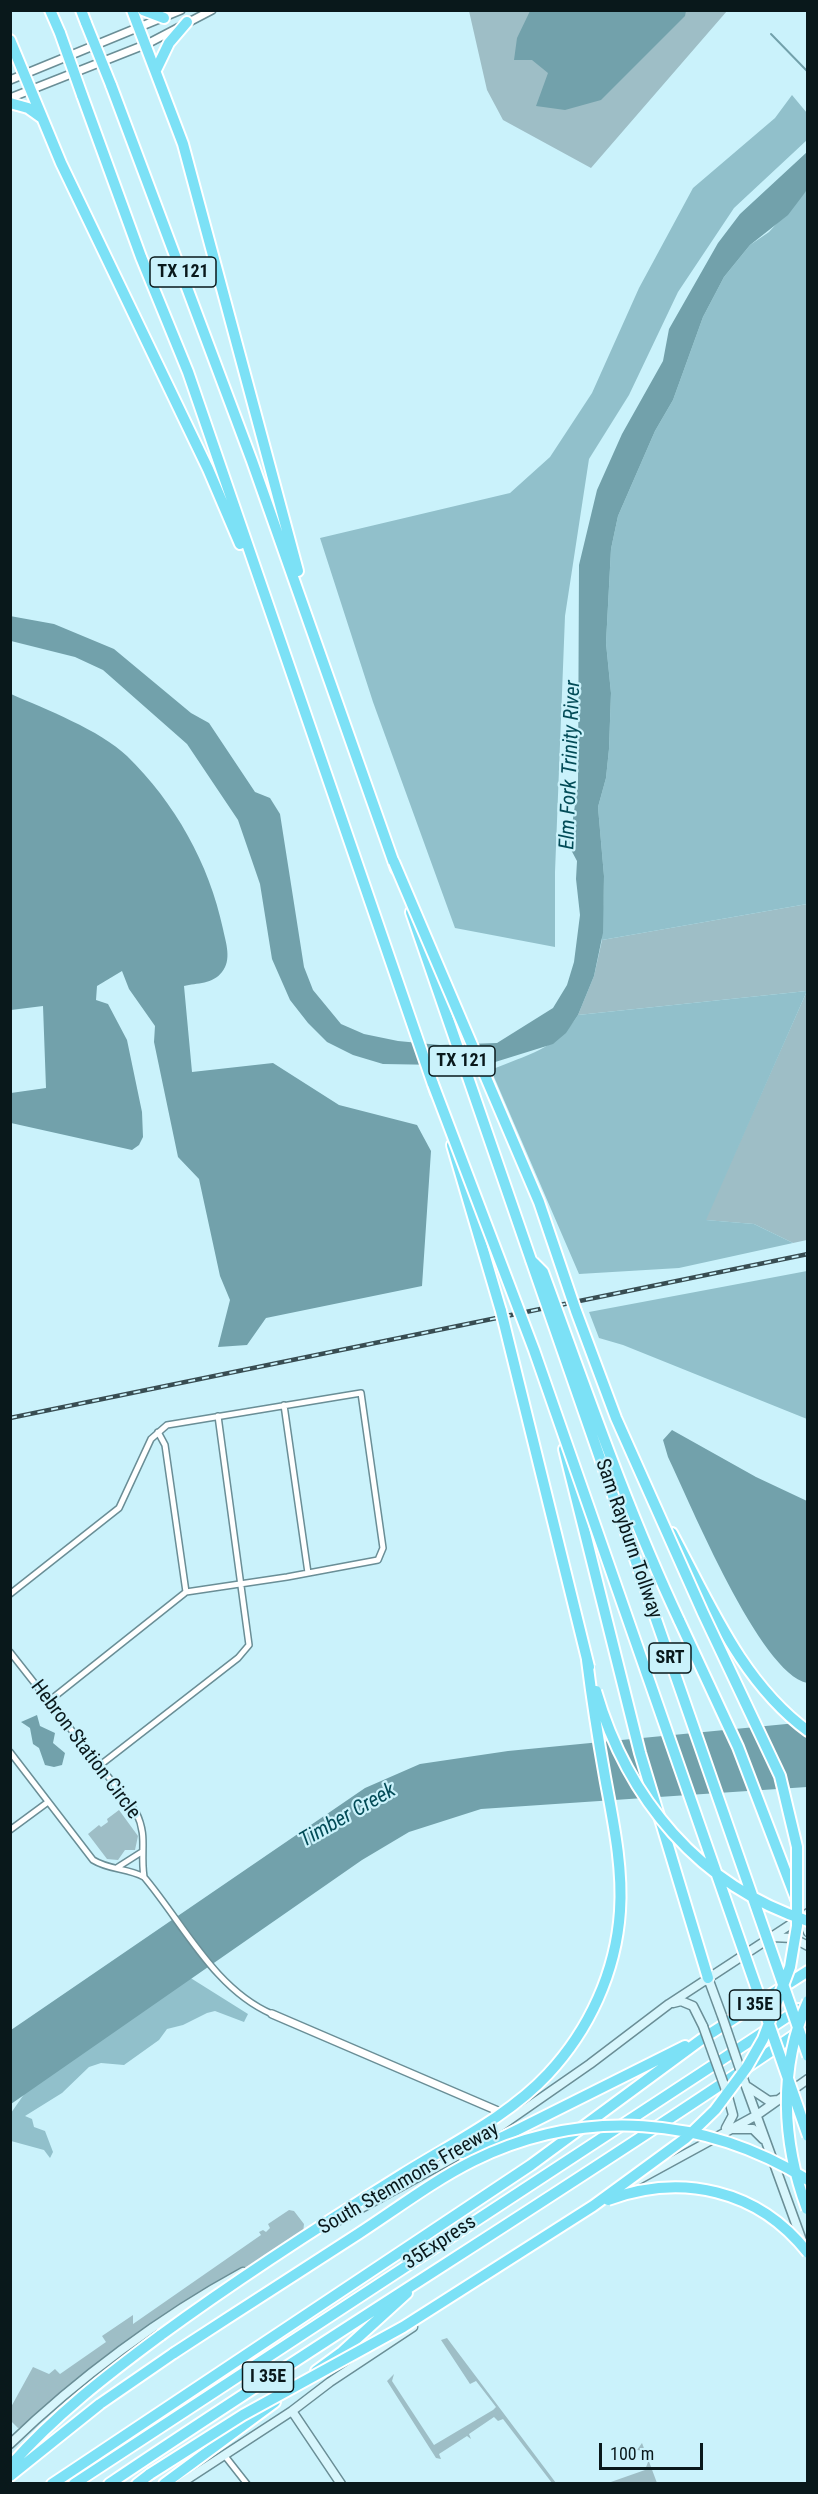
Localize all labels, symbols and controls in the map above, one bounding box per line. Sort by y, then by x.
road number: TX 121 [150,257,216,287]
water label: Elm Fork Trinity River [555,680,587,850]
road number: TX 121 [429,1046,495,1076]
street label: Sam Rayburn Tollway [589,1456,667,1622]
road number: SRT [649,1643,691,1673]
street label: Hebron Station Circle [25,1676,145,1824]
water label: Timber Creek [295,1778,401,1854]
road number: I 35E [730,1990,780,2020]
street label: South Stemmons Freeway [315,2118,503,2240]
street label: 35Express [399,2211,481,2275]
road number: I 35E [242,2362,294,2392]
scale bar [602,2431,706,2469]
text: 100 m [610,2443,654,2464]

